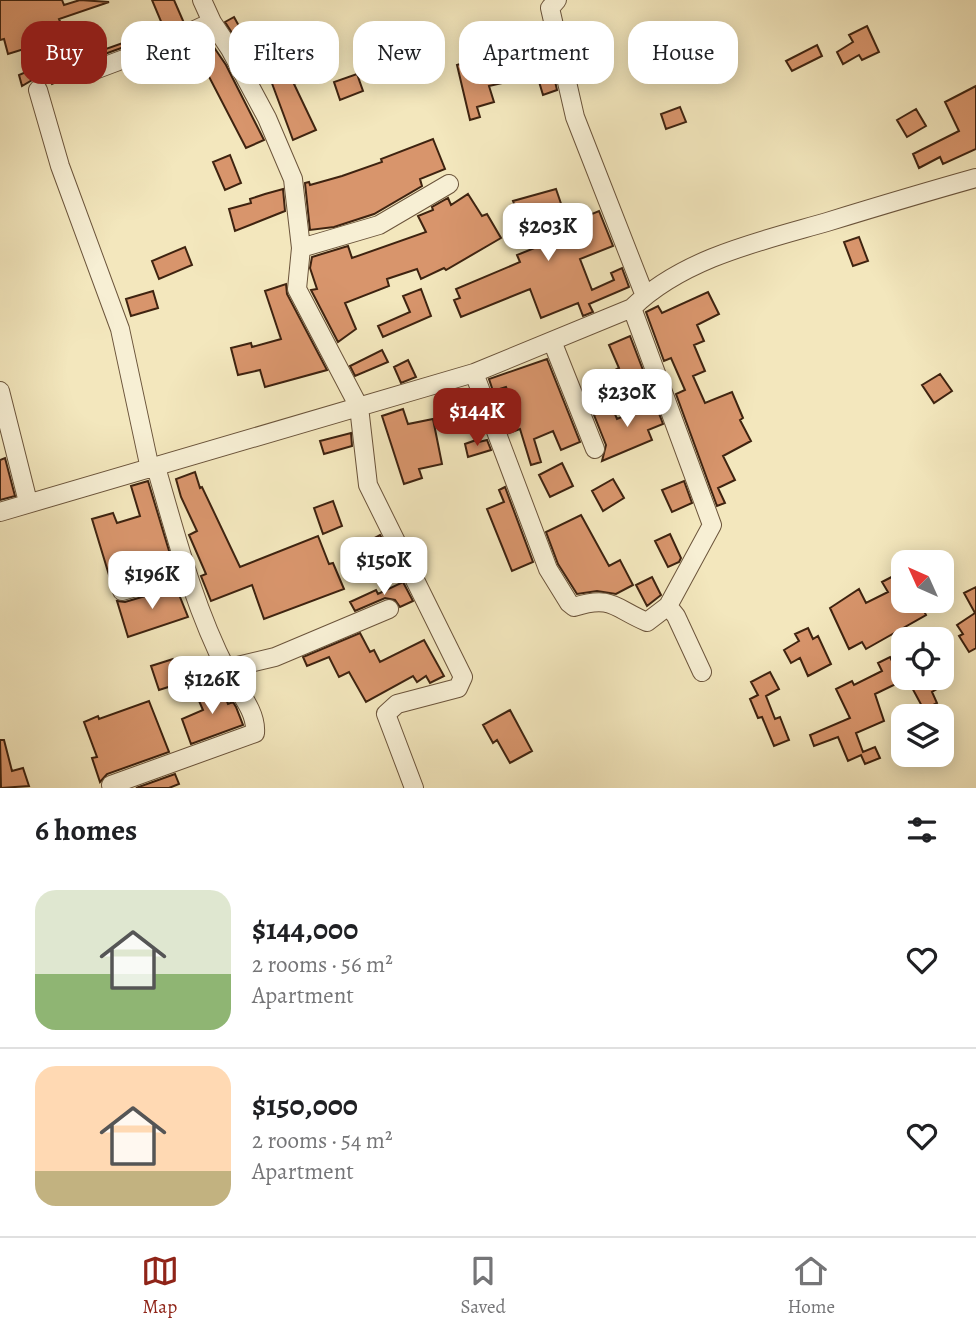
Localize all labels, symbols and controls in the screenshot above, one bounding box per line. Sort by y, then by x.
chip: Buy [21,21,107,84]
chip: Rent [121,21,215,84]
chip: Filters [229,21,339,84]
chip: New [353,21,445,84]
chip: Apartment [459,21,614,84]
chip: House [628,21,738,84]
pin: $203K [499,204,597,263]
text: $203K [519,210,577,241]
pin: $230K [578,370,676,429]
text: $230K [598,376,656,407]
pin: $144K [428,388,526,448]
text: $144K [449,395,505,426]
pin: $150K [335,538,433,597]
text: $150K [356,544,412,575]
north arrow [891,550,954,612]
map controls [891,550,954,767]
pin: $196K [103,552,201,611]
text: $196K [124,558,180,589]
button: locate [891,627,954,690]
pin: $126K [163,656,261,716]
text: $126K [184,663,240,694]
button: layers [891,704,954,767]
text: 6 homes [35,810,137,850]
icon: filters [903,811,941,849]
text: $144,000 [252,909,358,949]
icon: home [91,918,175,1002]
icon: heart [903,941,941,979]
text: 2 rooms · 56 m² [252,949,393,980]
text: Apartment [252,980,354,1011]
text: $150,000 [252,1085,358,1125]
icon: home [91,1094,175,1178]
icon: heart [903,1117,941,1155]
text: 2 rooms · 54 m² [252,1125,393,1156]
text: Apartment [252,1156,354,1187]
tab: Map [141,1252,179,1320]
tab: Saved [461,1252,506,1320]
tab: Home [787,1252,835,1320]

